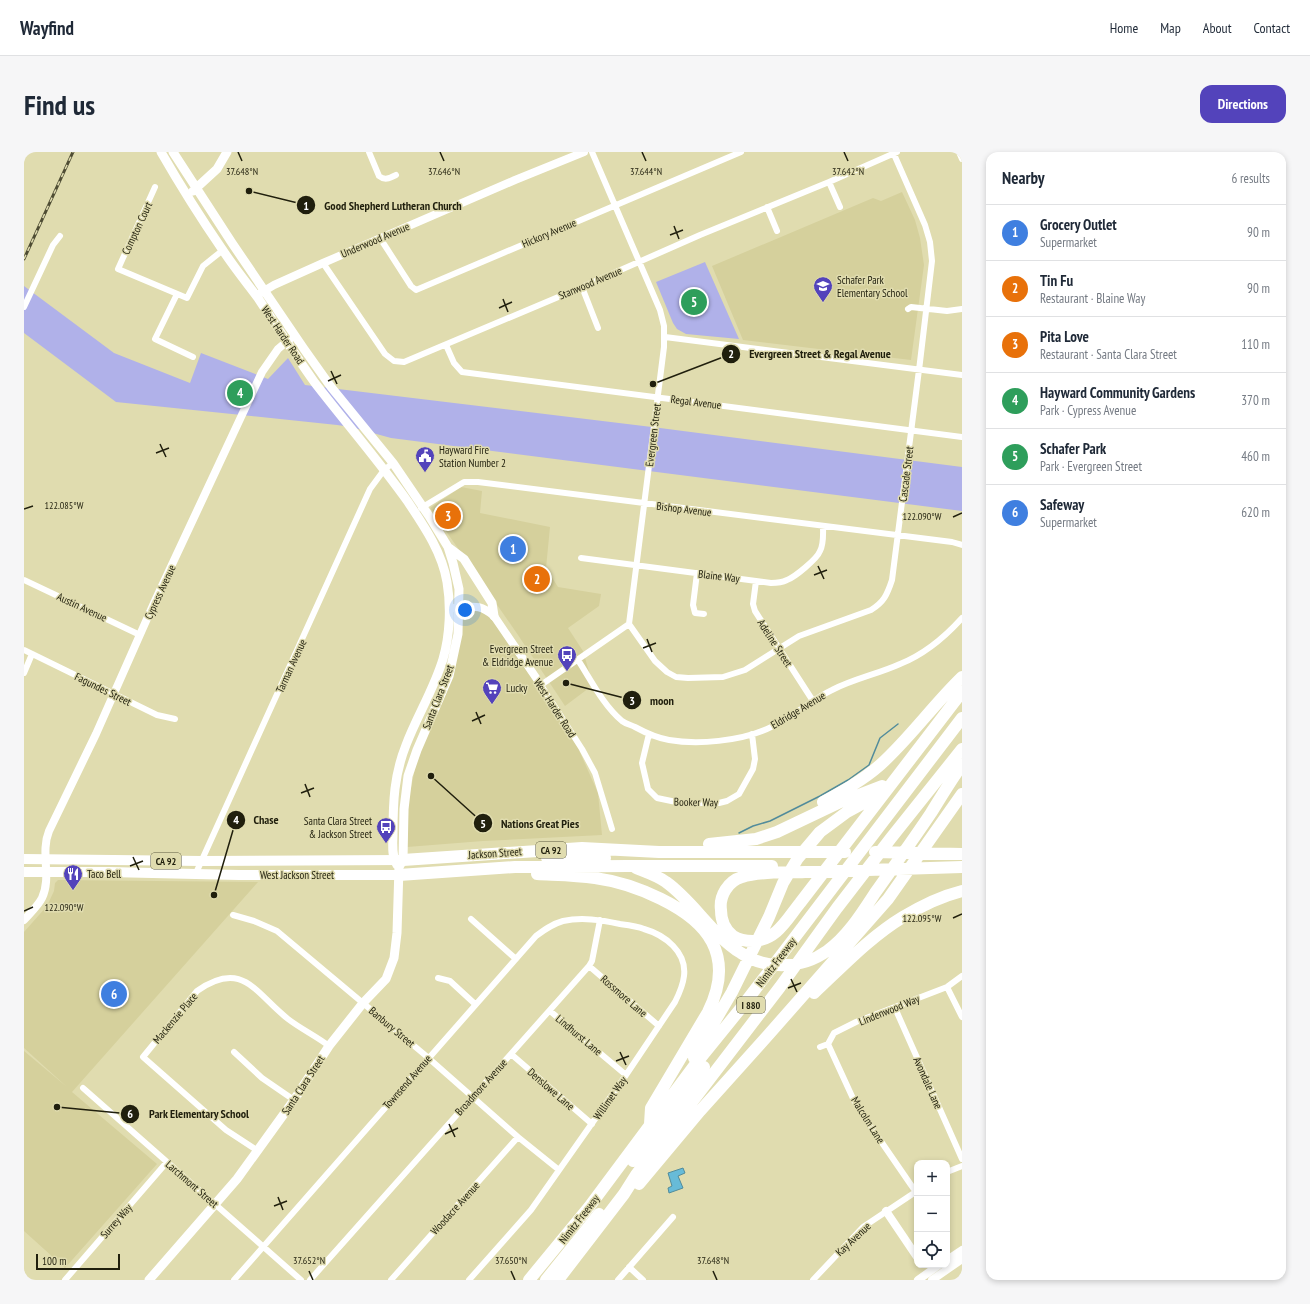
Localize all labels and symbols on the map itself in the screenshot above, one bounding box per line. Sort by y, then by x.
text: 37.648°N [226,165,258,178]
text: 37.646°N [428,165,460,178]
text: 37.644°N [630,165,662,178]
text: 37.642°N [832,165,864,178]
callout: Good Shepherd Lutheran Church [296,193,470,217]
text: 1 [303,198,309,213]
text: Good Shepherd Lutheran Church [324,198,462,213]
street label: Compton Court [119,199,155,257]
street label: Hickory Avenue [520,215,579,251]
street label: Underwood Avenue [338,219,412,261]
street label: Stanwood Avenue [556,263,624,303]
place label: Schafer Park Elementary School [837,273,908,300]
school or university icon: Schafer Park Elementary School [812,275,834,303]
pin: 5 [681,287,707,317]
street label: West Harder Road [258,303,308,367]
callout: Evergreen Street & Regal Avenue [721,342,899,366]
text: 2 [728,346,734,361]
text: Evergreen Street & Regal Avenue [749,346,891,361]
pin: 4 [227,378,253,408]
street label: Regal Avenue [670,392,723,412]
street label: Evergreen Street [642,403,664,467]
place label: Hayward Fire Station Number 2 [439,443,506,470]
public building icon: Hayward Fire Station Number 2 [414,445,436,473]
street label: Cascade Street [896,445,916,503]
text: 122.085°W [45,499,84,512]
street label: Bishop Avenue [656,499,713,519]
pin: 3 [435,501,461,531]
text: 122.090°W [903,510,942,523]
pin: 1 [500,534,526,564]
street label: Cypress Avenue [141,562,179,621]
pin: 2 [524,564,550,594]
street label: Blaine Way [697,567,741,586]
street label: Austin Avenue [55,589,110,625]
your location [455,600,475,620]
street label: Adeline Street [754,617,796,669]
street label: Tarman Avenue [272,637,310,695]
place label: Evergreen Street & Eldridge Avenue [482,642,553,669]
bus stop icon: Evergreen Street & Eldridge Avenue [556,644,578,672]
street label: Santa Clara Street [419,663,457,731]
street label: Fagundes Street [72,669,134,709]
street label: West Harder Road [531,676,579,740]
supermarket icon: Lucky [481,677,503,705]
place label: Lucky [506,681,528,695]
callout: moon [622,688,682,712]
street label: Eldridge Avenue [768,688,828,732]
text: 3 [629,693,635,708]
text: moon [650,693,674,708]
street label: Booker Way [674,795,719,809]
callout: Chase [226,808,287,832]
callout: Nations Great Pies [473,811,587,835]
text: 4 [233,812,239,827]
text: Chase [253,812,279,827]
place label: Santa Clara Street & Jackson Street [304,814,372,841]
bus stop icon: Santa Clara Street & Jackson Street [375,816,397,844]
text: 5 [480,816,486,831]
text: Nations Great Pies [501,816,579,831]
road number: CA 92 [536,842,566,858]
street label: Jackson Street [467,844,522,862]
road number: CA 92 [151,853,181,869]
restaurant icon: Taco Bell [62,863,84,891]
place label: Taco Bell [87,867,121,881]
street label: West Jackson Street [260,868,334,882]
text: 122.090°W [45,901,84,914]
text: 122.095°W [903,912,942,925]
street label: Nimitz Freeway [753,934,800,990]
street label: Rossmore Lane [598,972,650,1020]
pin: 6 [101,979,127,1009]
street label: Mackenzie Place [150,989,201,1046]
street label: Lindenwood Way [857,991,922,1029]
road number: I 880 [737,997,765,1013]
street label: Banbury Street [366,1004,418,1050]
street label: Lindhurst Lane [553,1011,605,1059]
street label: Townsend Avenue [380,1052,435,1112]
street label: Santa Clara Street [279,1053,327,1117]
street label: Broadmore Avenue [452,1055,510,1118]
street label: Avondale Lane [910,1055,946,1112]
street label: Denslowe Lane [525,1065,578,1113]
street label: Willimet Way [590,1073,630,1122]
street label: Malcolm Lane [848,1094,888,1146]
callout: Park Elementary School [120,1102,257,1126]
text: 6 [127,1106,133,1121]
text: Park Elementary School [149,1106,249,1121]
street label: Larchmont Street [163,1157,221,1211]
street label: Woodacre Avenue [427,1178,483,1238]
street label: Nimitz Freeway [556,1191,603,1246]
street label: Surrey Way [97,1200,135,1241]
street label: Kay Avenue [832,1219,874,1259]
scale bar [36,1252,120,1271]
text: 37.652°N [293,1254,325,1267]
text: 37.650°N [495,1254,527,1267]
text: 37.648°N [697,1254,729,1267]

